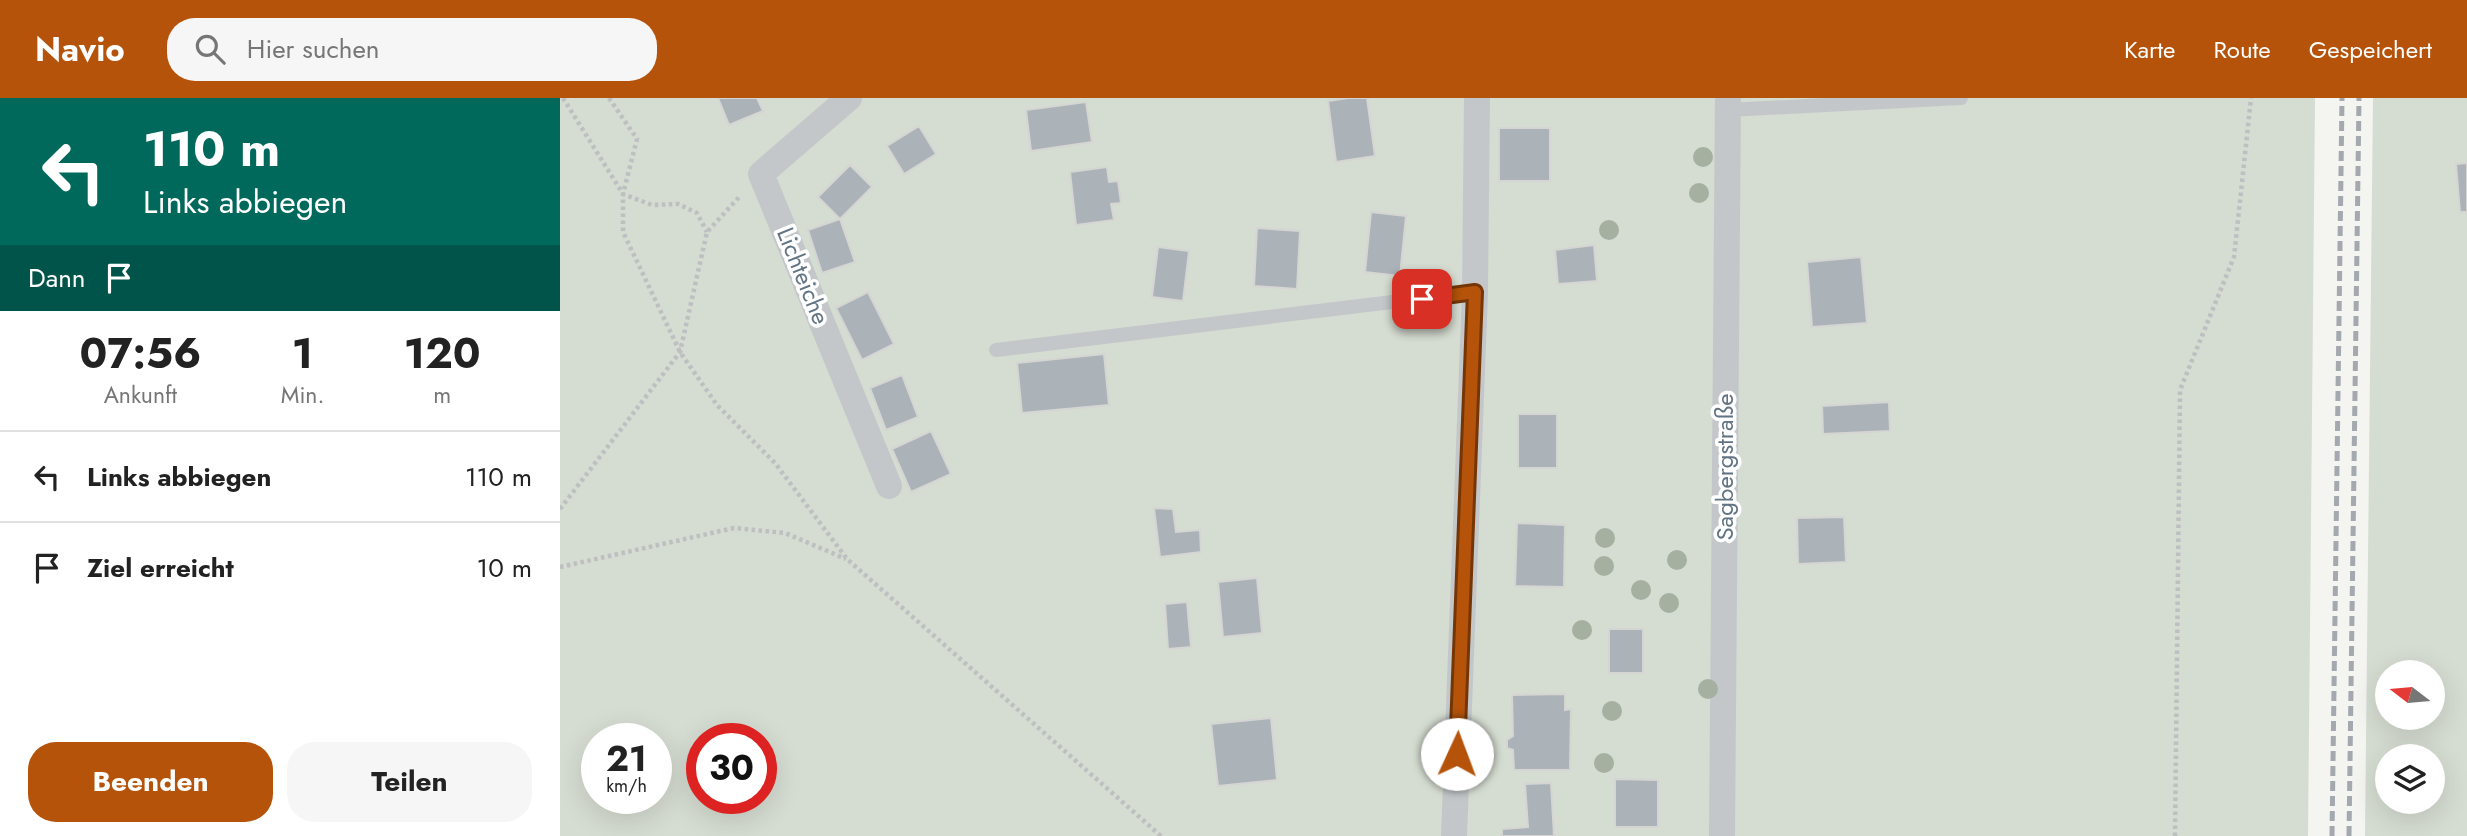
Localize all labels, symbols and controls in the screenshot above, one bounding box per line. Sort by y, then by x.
search box [167,18,657,81]
text: Navio [35,26,125,73]
icon: search [191,30,229,68]
text: Hier suchen [247,30,380,68]
text: Karte [2124,32,2175,67]
text: Route [2213,32,2271,67]
text: Gespeichert [2309,32,2432,67]
text: 110 m [143,114,280,184]
icon: left [28,126,119,217]
text: Links abbiegen [143,179,347,225]
street label: Lichteiche [768,222,839,330]
text: Dann [28,259,86,297]
icon: arrive [100,259,138,297]
pin [1392,269,1452,329]
icon: arrive [1403,280,1441,318]
text: 07:56 [79,323,201,384]
text: 1 [292,323,313,384]
text: 120 [404,323,481,384]
text: Ankunft [104,378,177,412]
text: Min. [281,378,324,412]
text: m [433,378,451,412]
street label: Sagbergstraße [1707,393,1742,541]
icon: left [28,458,66,496]
text: Links abbiegen [87,458,271,496]
text: 110 m [465,458,532,496]
icon: arrive [28,549,66,587]
text: Ziel erreicht [87,549,234,587]
text: 10 m [477,549,532,587]
north arrow [2375,660,2445,730]
map controls [2375,660,2445,814]
position arrow [1420,717,1494,791]
speed limit sign: 30 [686,723,777,814]
text: 21 [606,734,647,784]
button: Beenden [28,742,273,822]
button: Teilen [287,742,532,822]
button: layers [2375,744,2445,814]
text: km/h [606,773,647,799]

